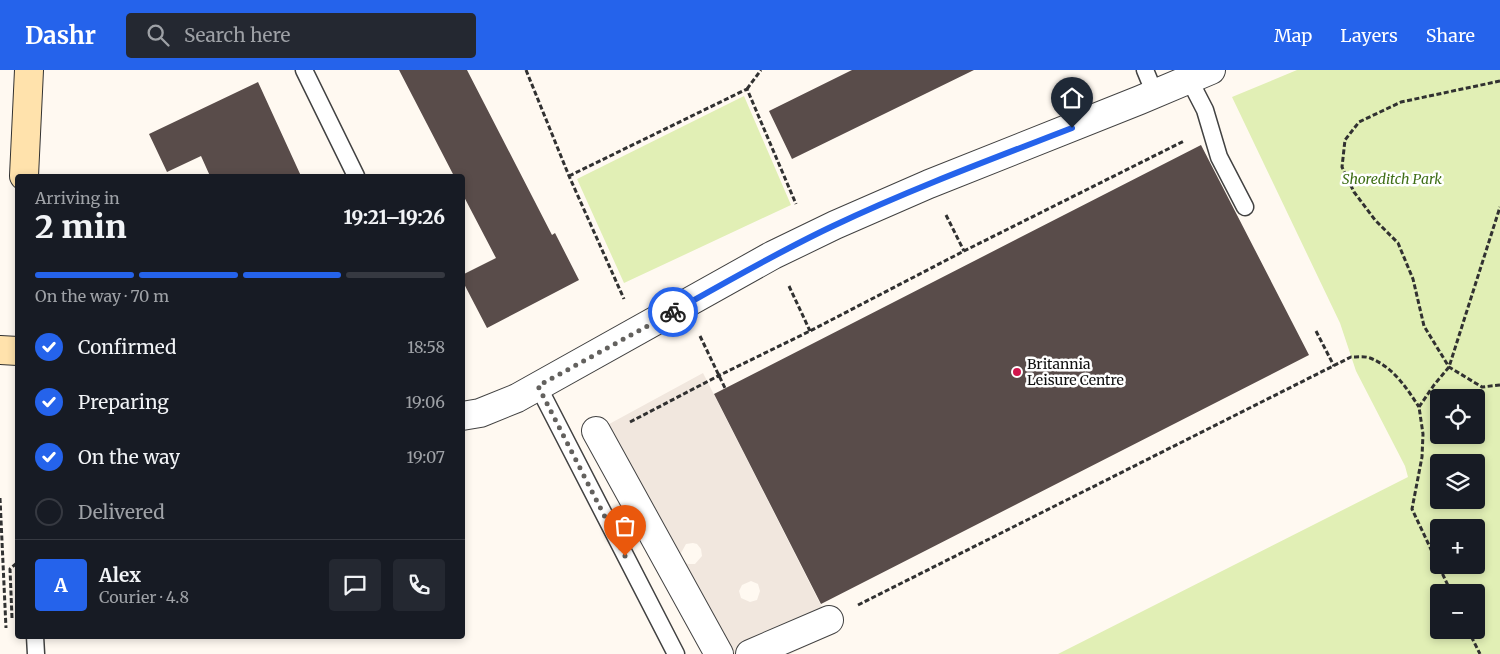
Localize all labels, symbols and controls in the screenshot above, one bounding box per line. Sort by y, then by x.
search box [126,13,476,58]
text: Dashr [25,20,96,51]
icon: search [144,21,172,49]
text: Search here [184,23,290,47]
text: Map [1274,24,1312,47]
text: Layers [1340,24,1398,47]
text: Share [1426,24,1475,47]
pin [1051,77,1093,128]
icon: home [1058,84,1086,112]
park label: Shoreditch Park [1342,170,1442,188]
text: Arriving in [35,188,120,208]
text: 19:21–19:26 [343,205,445,229]
text: 2 min [35,207,127,247]
text: On the way · 70 m [35,286,169,306]
courier [648,287,698,337]
icon: bike [659,298,687,326]
icon: check [35,333,63,361]
text: Confirmed [78,335,176,359]
text: 18:58 [407,337,445,357]
place label: Britannia Leisure Centre [1027,355,1124,389]
marker: Britannia Leisure Centre [1011,366,1023,378]
icon: check [35,388,63,416]
map controls [1430,389,1485,639]
button: locate [1430,389,1485,444]
text: Preparing [78,390,169,414]
text: 19:06 [406,392,445,412]
icon: check [35,443,63,471]
text: On the way [78,445,180,469]
text: 19:07 [406,447,445,467]
button: layers [1430,454,1485,509]
text: Delivered [78,500,165,524]
pin [604,505,646,556]
icon: bag [611,512,639,540]
button: + [1430,519,1485,574]
button: chat [329,559,381,611]
button: phone [393,559,445,611]
text: Alex [99,563,141,587]
text: A [54,573,68,597]
button: − [1430,584,1485,639]
text: Courier · 4.8 [99,587,189,607]

